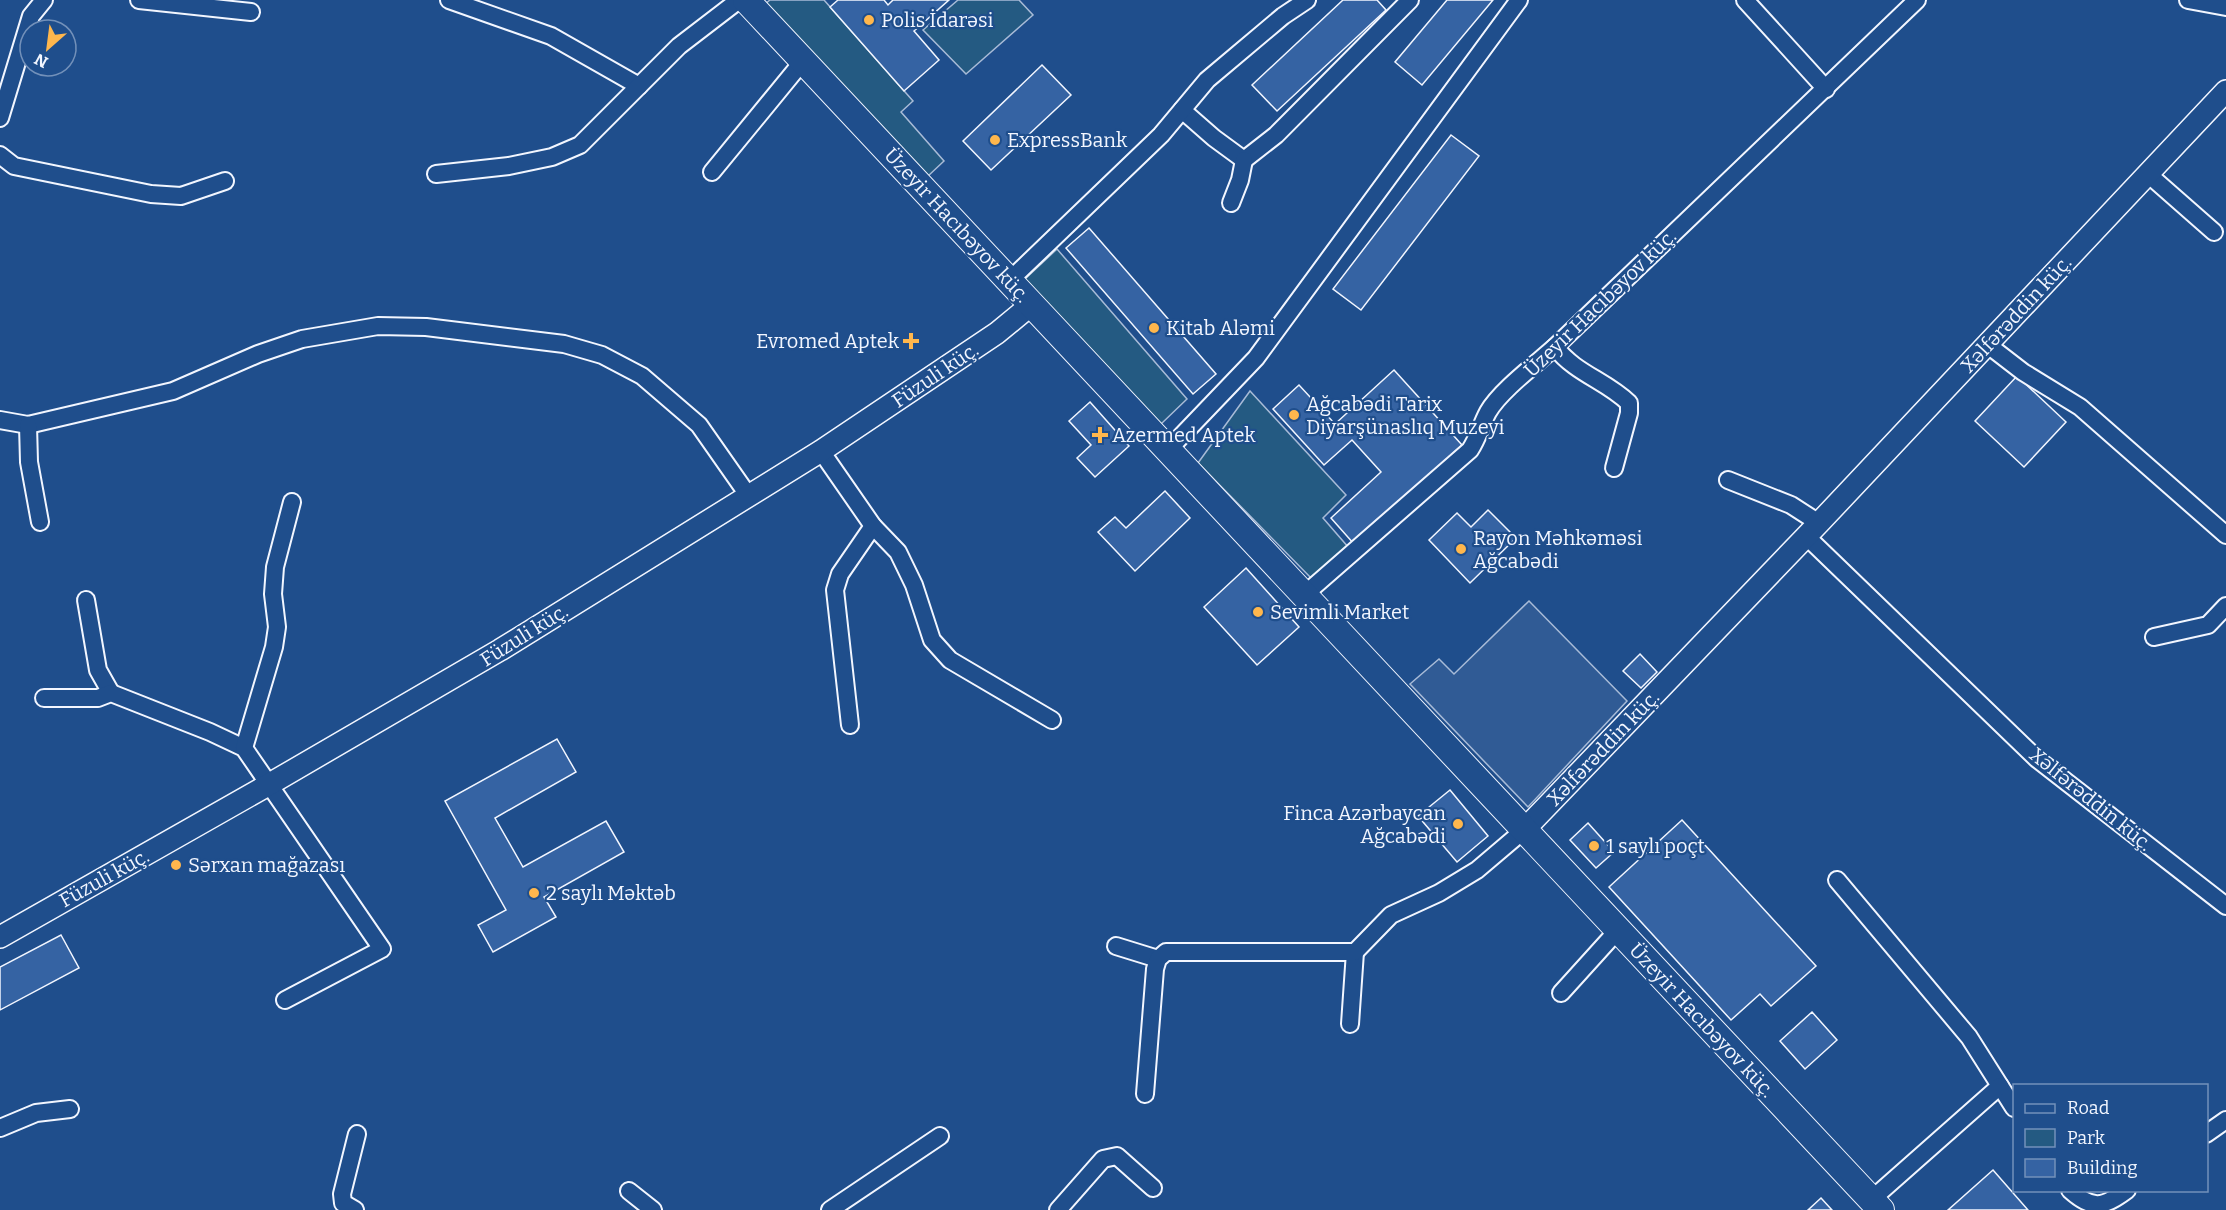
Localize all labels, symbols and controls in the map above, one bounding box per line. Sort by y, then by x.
place label: Polis İdarəsi [881,8,993,32]
marker: Polis İdarəsi [862,13,876,27]
north arrow [18,18,78,78]
text: N [31,50,51,72]
place label: ExpressBank [1007,128,1128,152]
marker: ExpressBank [988,133,1002,147]
street label: Üzeyir Hacıbəyov küç. [879,143,1035,307]
street label: Üzeyir Hacıbəyov küç. [1519,224,1681,382]
street label: Xəlfərəddin küç. [1956,251,2076,377]
place label: Kitab Aləmi [1166,316,1275,340]
marker: Kitab Aləmi [1147,321,1161,335]
place label: Evromed Aptek [756,329,900,353]
marker: Evromed Aptek [904,334,918,348]
street label: Füzuli küç. [887,337,983,413]
place label: Ağcabədi Tarix Diyarşünaslıq Muzeyi [1306,392,1505,439]
marker: Ağcabədi Tarix Diyarşünaslıq Muzeyi [1287,408,1301,422]
place label: Azermed Aptek [1112,423,1256,447]
marker: Azermed Aptek [1093,428,1107,442]
place label: Rayon Məhkəməsi Ağcabədi [1473,526,1642,573]
marker: Rayon Məhkəməsi Ağcabədi [1454,542,1468,556]
street label: Füzuli küç. [476,599,572,671]
place label: Sevimli Market [1270,600,1409,624]
marker: Sevimli Market [1251,605,1265,619]
street label: Xəlfərəddin küç. [1542,685,1664,811]
street label: Xəlfərəddin küç. [2025,742,2157,856]
place label: Finca Azərbaycan Ağcabədi [1283,801,1446,848]
marker: Finca Azərbaycan Ağcabədi [1451,817,1465,831]
place label: 1 saylı poçt [1606,834,1705,858]
marker: 1 saylı poçt [1587,839,1601,853]
street label: Füzuli küç. [55,844,153,912]
place label: Sərxan mağazası [188,853,345,877]
marker: Sərxan mağazası [169,858,183,872]
place label: 2 saylı Məktəb [546,881,676,905]
marker: 2 saylı Məktəb [527,886,541,900]
street label: Üzeyir Hacıbəyov küç. [1624,938,1780,1102]
legend [2013,1084,2208,1192]
text: Road [2067,1097,2110,1119]
text: Park [2067,1127,2106,1149]
text: Building [2067,1157,2138,1179]

